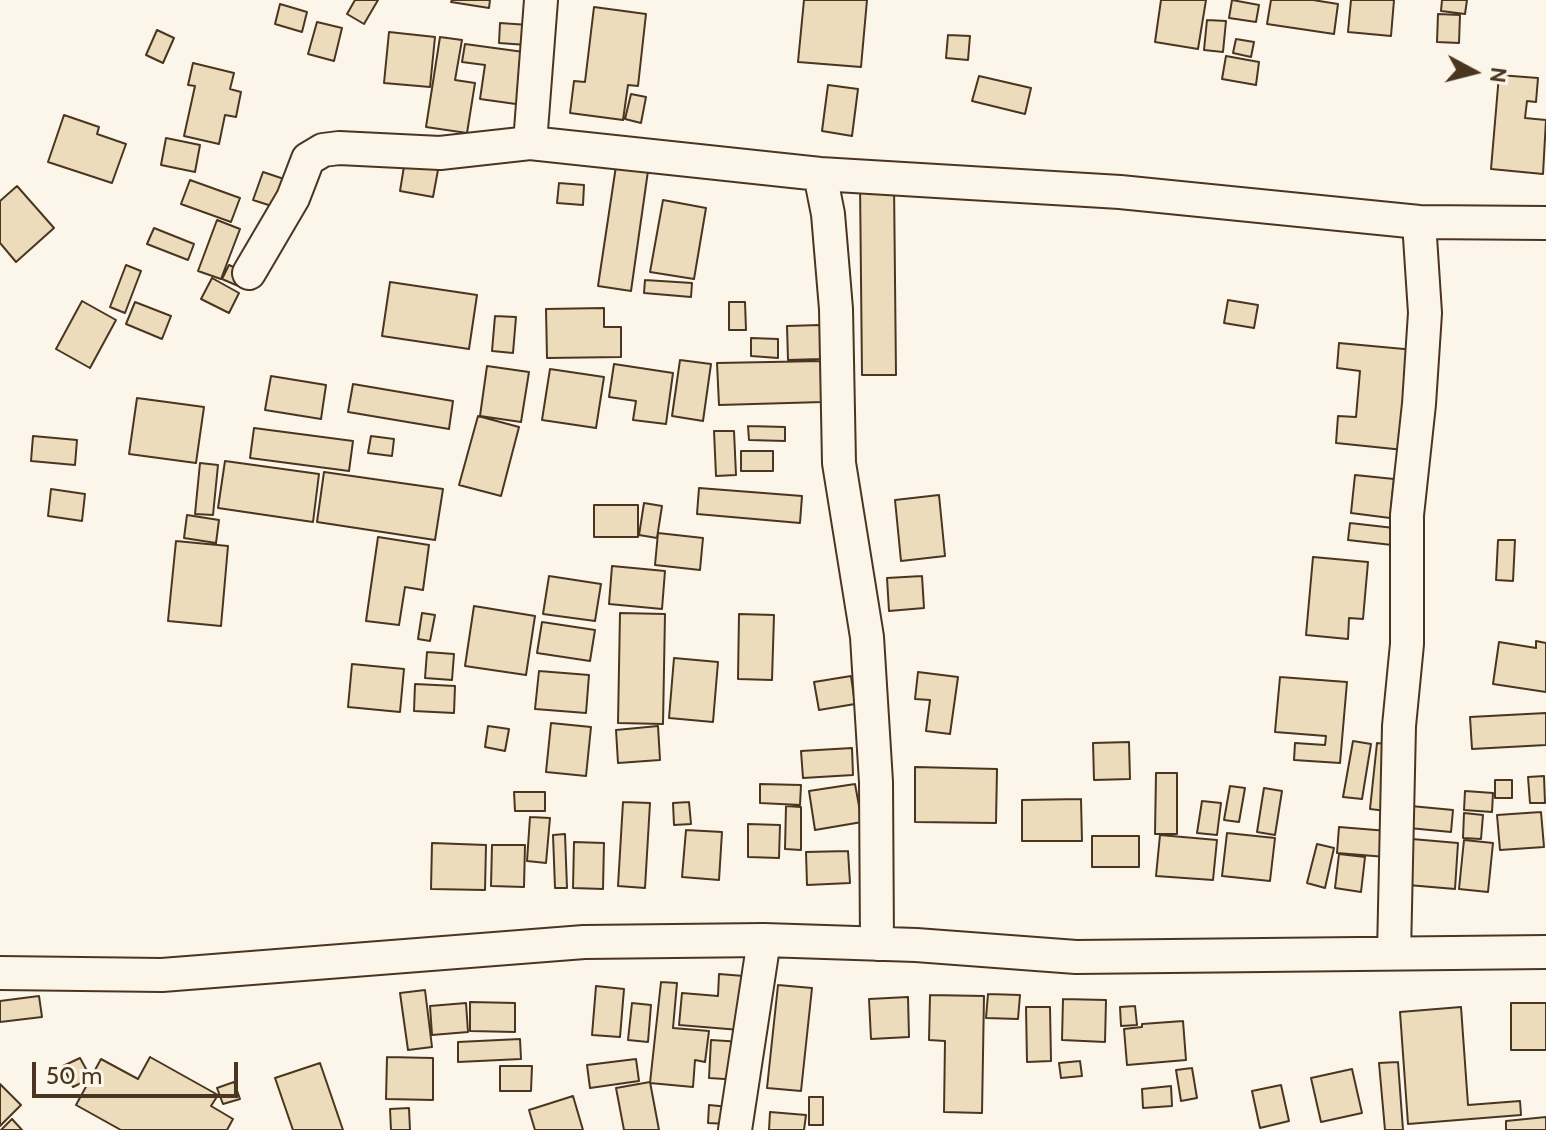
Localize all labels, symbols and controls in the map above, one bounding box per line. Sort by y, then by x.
north arrow [1434,32,1514,112]
text: N [1484,66,1513,84]
scale bar [36,1046,242,1096]
text: 50 m [46,1061,102,1090]

